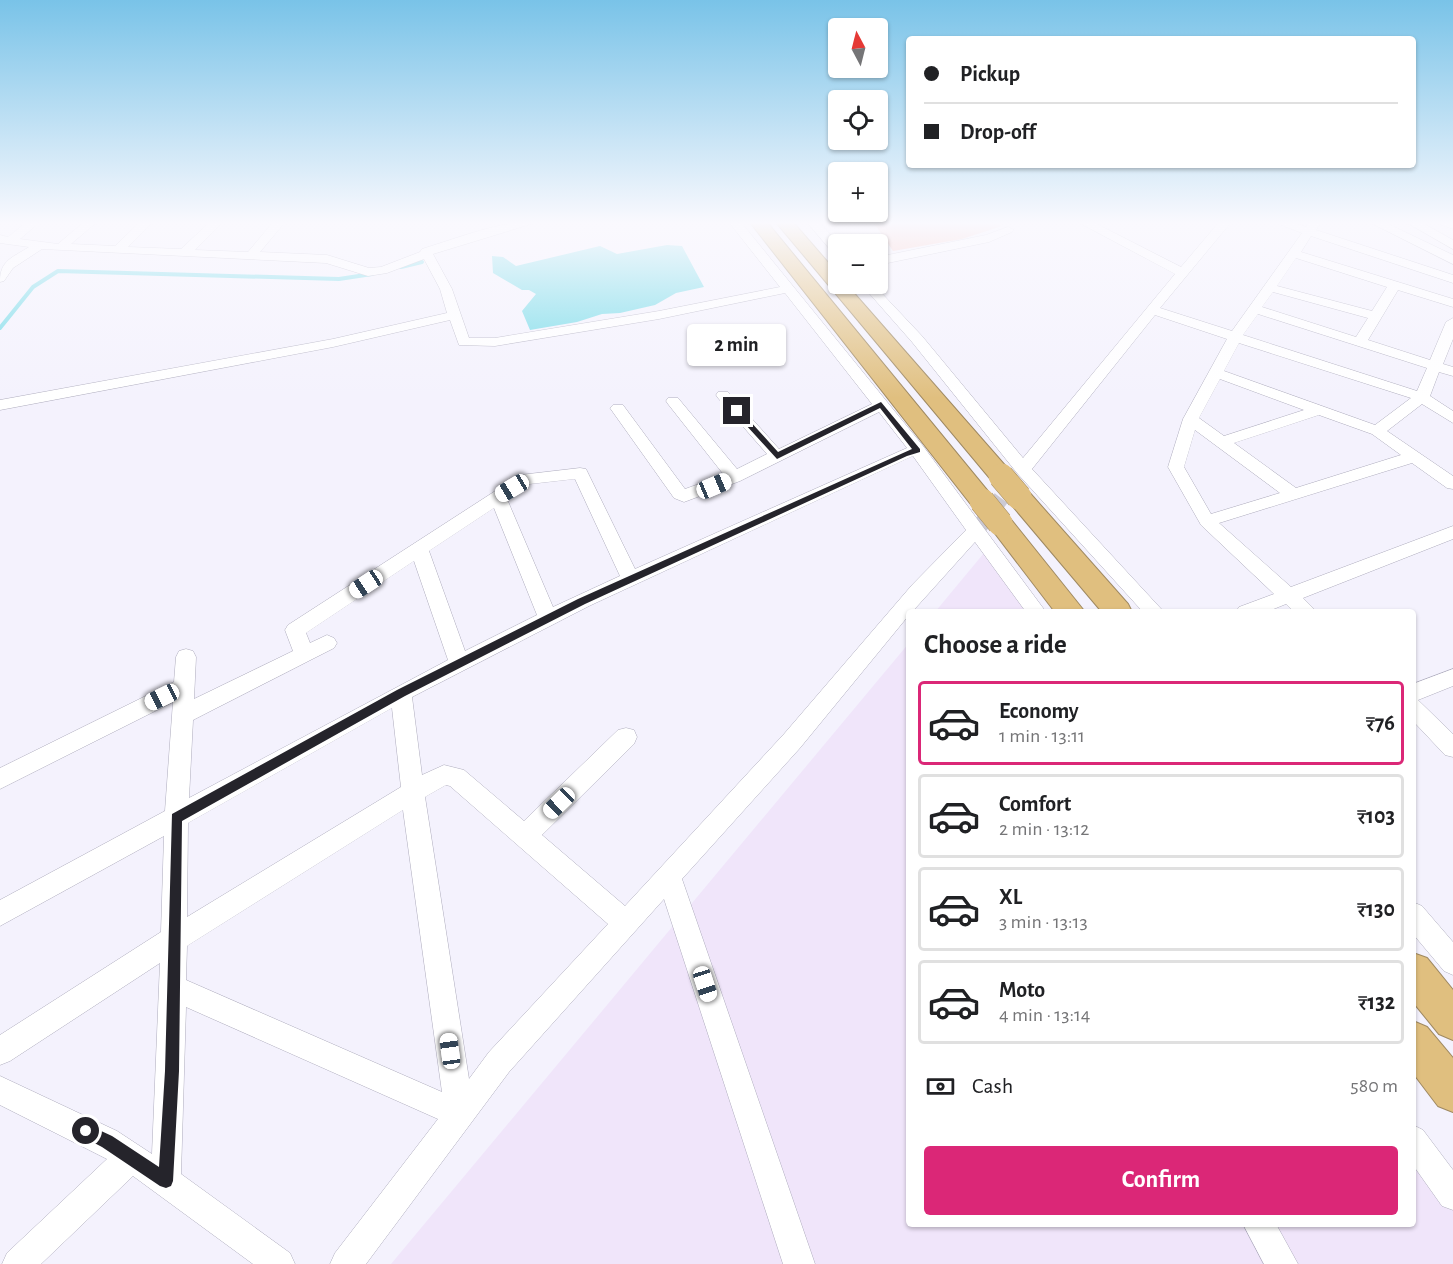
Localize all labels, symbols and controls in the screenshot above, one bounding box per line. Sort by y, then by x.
north arrow [828,18,888,78]
map controls [828,18,888,294]
text: Pickup [960,63,1020,85]
button: locate [828,90,888,150]
text: Drop-off [960,121,1036,143]
button: + [828,162,888,222]
button: − [828,234,888,294]
callout: 2 min [688,324,786,366]
text: 2 min [714,335,759,355]
route end [723,397,750,424]
car [492,471,532,505]
car [694,471,734,501]
car [346,567,386,601]
text: Choose a ride [924,631,1067,658]
car [142,681,182,713]
icon: car [927,696,981,750]
text: Economy [999,700,1079,722]
text: ₹76 [1366,712,1395,734]
text: 1 min · 13:11 [999,726,1085,746]
car [540,784,578,822]
icon: car [927,789,981,843]
text: Comfort [999,793,1071,815]
text: ₹103 [1357,805,1395,827]
text: 2 min · 13:12 [999,819,1089,839]
icon: car [927,882,981,936]
text: XL [999,886,1022,908]
text: ₹130 [1357,898,1395,920]
text: 3 min · 13:13 [999,912,1088,932]
car [691,964,719,1004]
icon: car [927,975,981,1029]
text: Moto [999,979,1045,1001]
text: ₹132 [1358,991,1395,1013]
text: 4 min · 13:14 [999,1005,1090,1025]
car [439,1032,461,1070]
icon: cash [924,1070,957,1103]
text: Cash [972,1075,1013,1097]
text: 580 m [1350,1076,1398,1096]
route start [72,1117,99,1144]
button: Confirm [924,1146,1398,1215]

